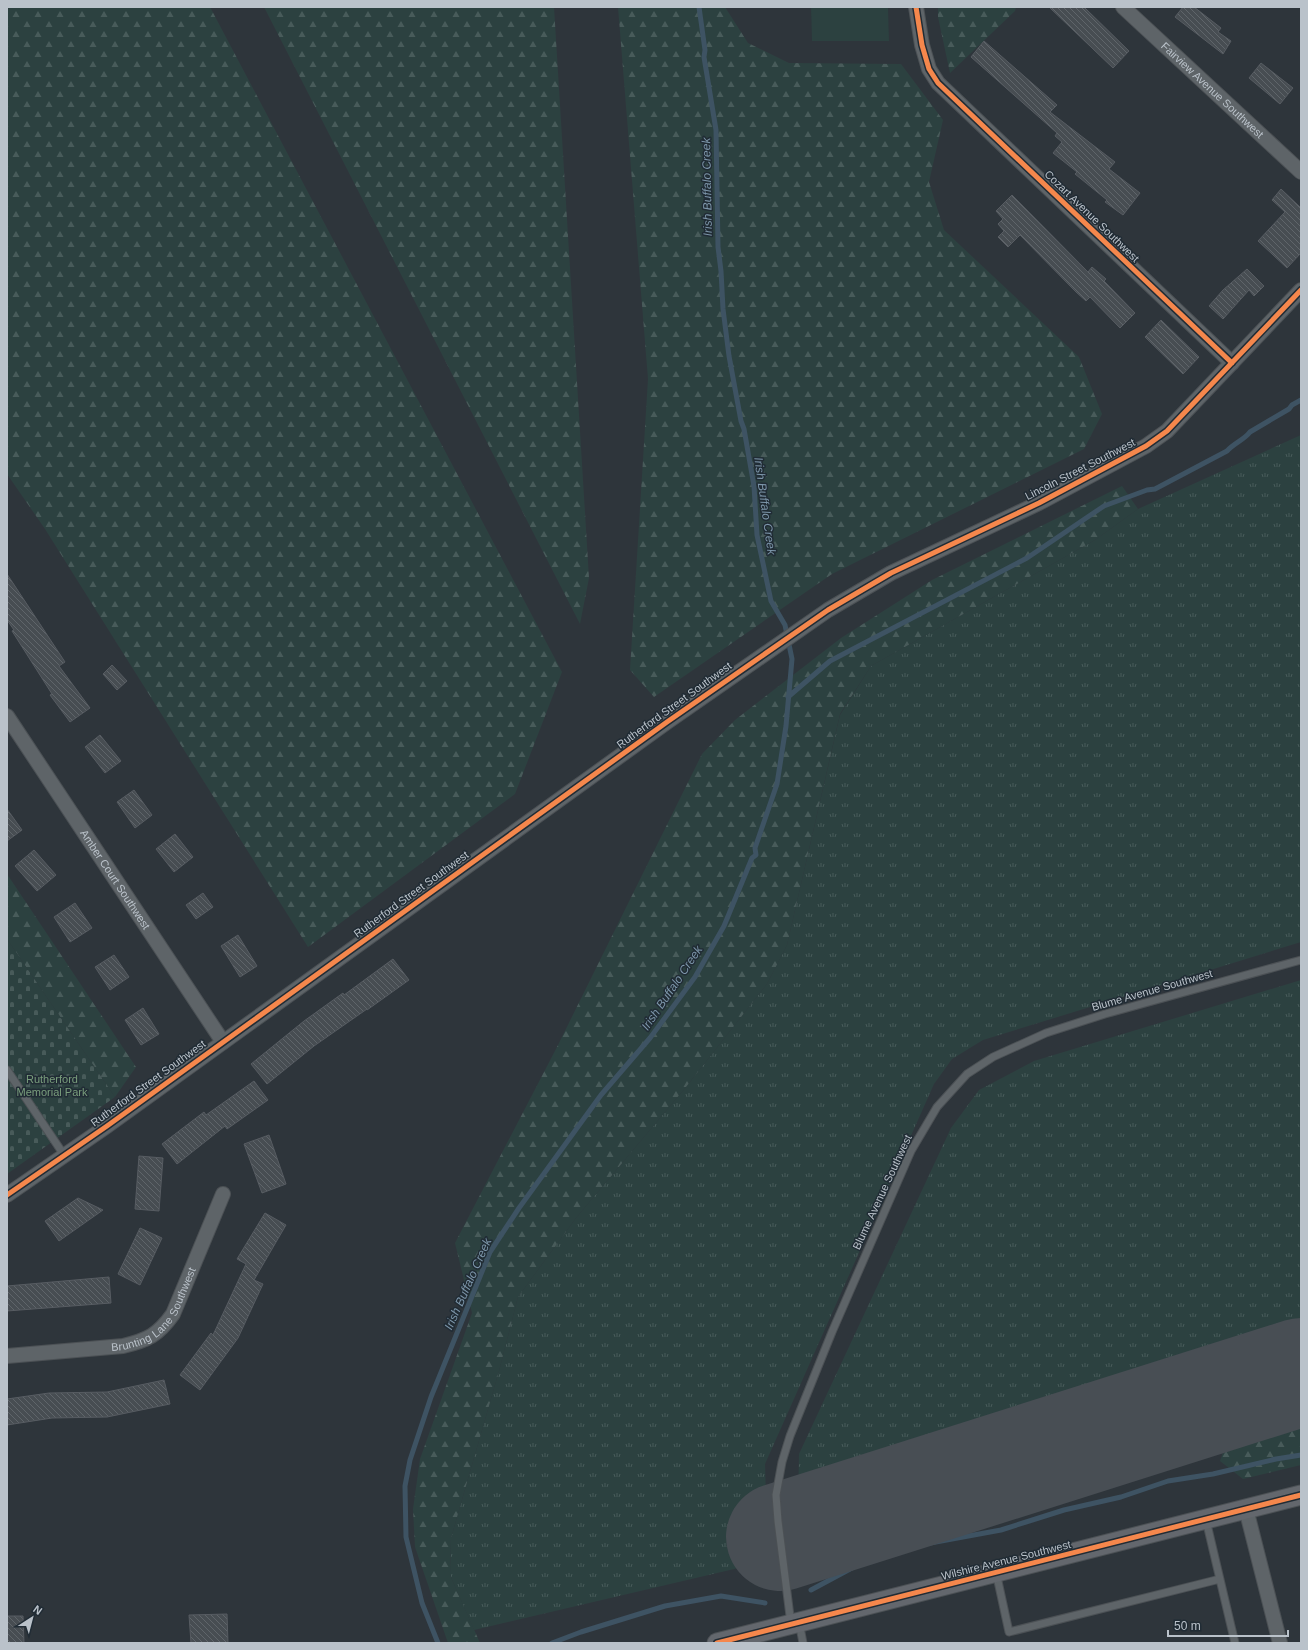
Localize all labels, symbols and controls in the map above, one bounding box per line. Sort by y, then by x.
street label: Fairview Avenue Southwest [1159,40,1266,140]
water label: Irish Buffalo Creek [699,137,715,236]
street label: Cozart Avenue Southwest [1042,168,1142,264]
street label: Lincoln Street Southwest [1023,436,1137,502]
water label: Irish Buffalo Creek [751,456,779,557]
street label: Rutherford Street Southwest [614,659,734,751]
street label: Amber Court Southwest [78,827,153,931]
street label: Rutherford Street Southwest [351,848,471,940]
water label: Irish Buffalo Creek [639,942,706,1033]
street label: Blume Avenue Southwest [1090,967,1214,1013]
street label: Rutherford Street Southwest [88,1037,208,1129]
park label: Rutherford Memorial Park [17,1073,88,1098]
street label: Blume Avenue Southwest [850,1133,914,1251]
water label: Irish Buffalo Creek [442,1235,495,1332]
street label: Brunting Lane Southwest [111,1266,198,1353]
street label: Wilshire Avenue Southwest [940,1538,1072,1582]
north arrow [12,1598,52,1638]
text: N [31,1603,45,1617]
scale bar [1168,1612,1288,1638]
text: 50 m [1174,1619,1201,1633]

